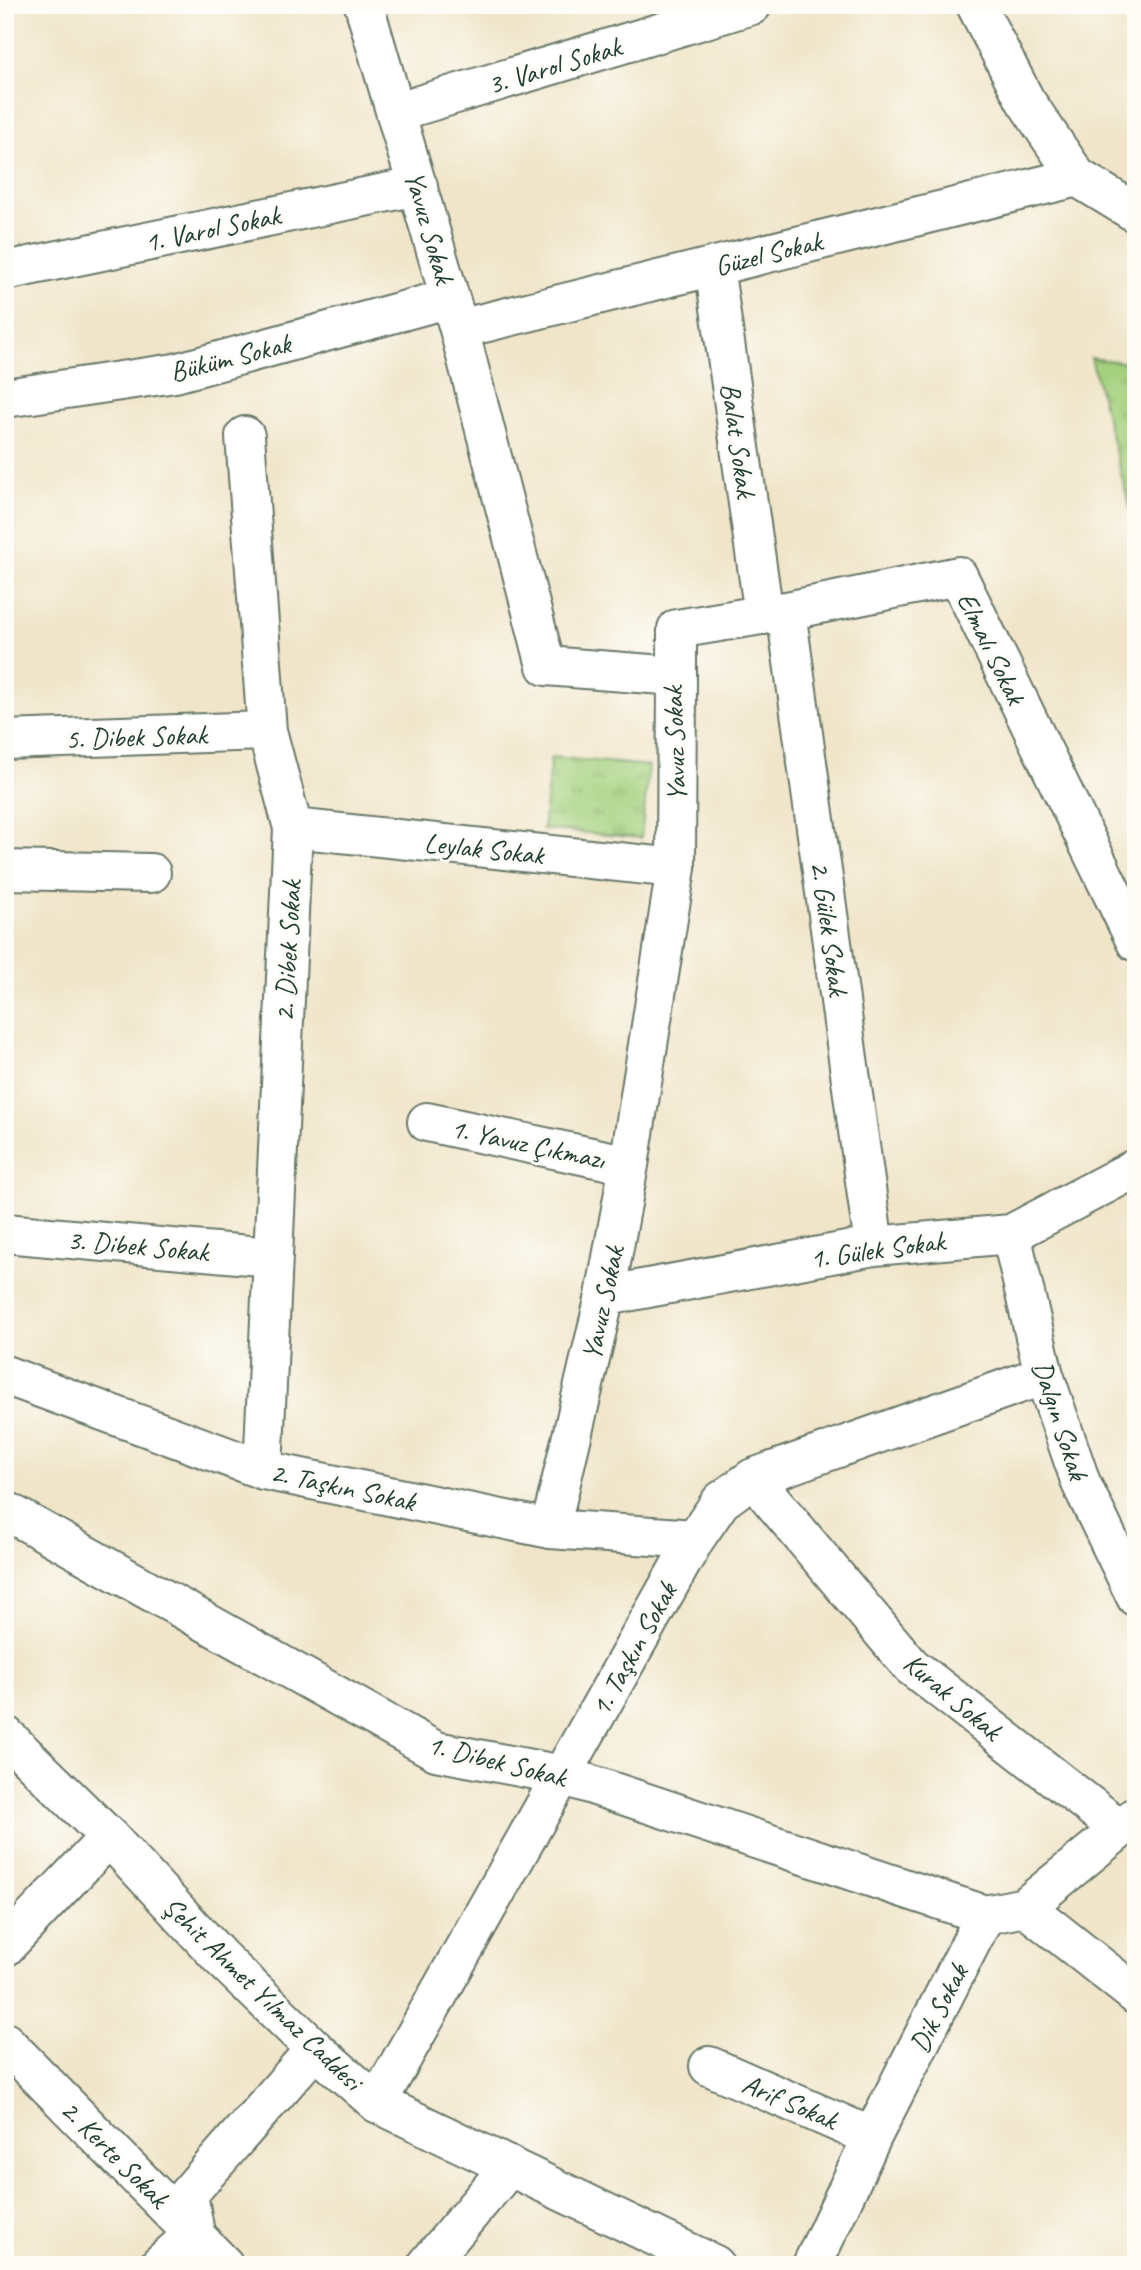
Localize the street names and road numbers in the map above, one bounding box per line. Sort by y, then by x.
street label: 3. Varol Sokak [483,28,627,102]
street label: Yavuz Sokak [397,167,463,290]
street label: 1. Varol Sokak [141,197,286,260]
street label: Güzel Sokak [711,223,828,284]
street label: Büküm Sokak [166,325,296,389]
street label: Balat Sokak [713,381,764,502]
street label: Elmalı Sokak [949,586,1034,712]
street label: Yavuz Sokak [655,683,694,802]
street label: 5. Dibek Sokak [65,716,210,756]
street label: Leylak Sokak [423,825,547,872]
street label: 2. Gülek Sokak [803,859,857,1000]
street label: 2. Dibek Sokak [266,877,309,1022]
street label: 1. Yavuz Çıkmazı [448,1110,610,1178]
street label: 3. Dibek Sokak [66,1222,213,1269]
street label: 1. Gülek Sokak [808,1222,949,1276]
street label: Yavuz Sokak [573,1240,632,1363]
street label: Dalgın Sokak [1025,1356,1097,1486]
street label: 2. Taşkın Sokak [267,1454,420,1519]
street label: 1. Taşkın Sokak [583,1575,685,1722]
street label: Kurak Sokak [897,1645,1011,1749]
street label: 1. Dibek Sokak [424,1726,572,1795]
street label: Şehit Ahmet Yılmaz Caddesi [156,1889,372,2100]
street label: Dik Sokak [901,1957,976,2058]
street label: Arif Sokak [737,2066,845,2138]
street label: 2. Kerte Sokak [53,2092,178,2217]

